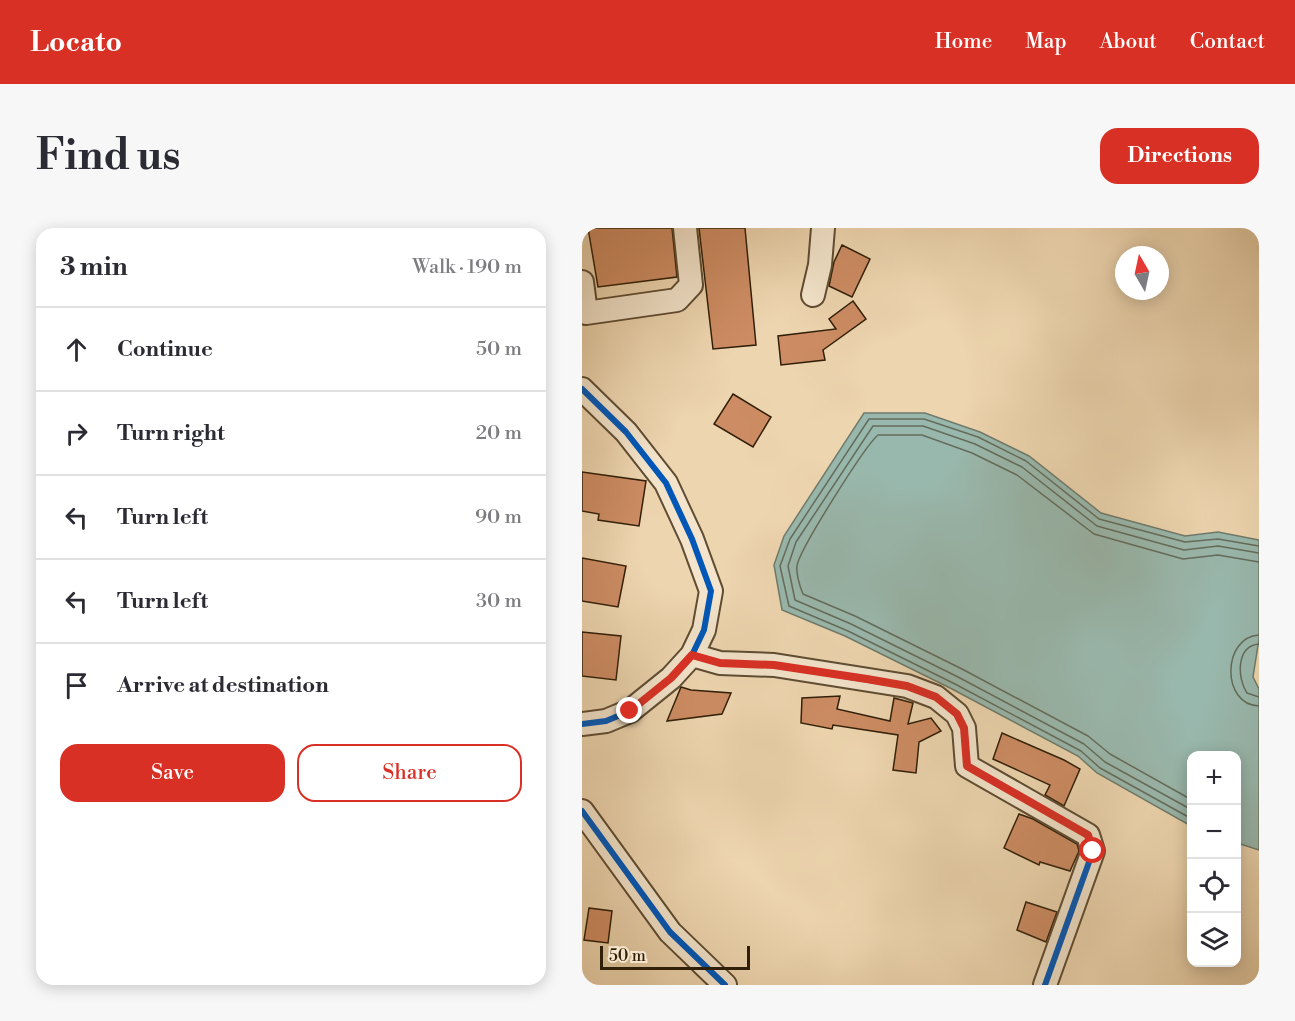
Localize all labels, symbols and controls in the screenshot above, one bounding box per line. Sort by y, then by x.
text: Locato [30,25,122,60]
text: Home [935,29,992,55]
text: Map [1025,29,1067,55]
text: About [1100,29,1157,55]
text: Contact [1190,29,1265,55]
button: Directions [1100,128,1259,184]
text: Find us [36,130,180,183]
north arrow [1115,246,1169,300]
text: 3 min [60,251,128,283]
text: Walk · 190 m [412,255,522,280]
icon: ahead [60,333,93,366]
text: Continue [117,336,213,363]
text: 50 m [476,337,522,362]
icon: right [60,417,93,450]
text: Turn right [117,420,225,447]
text: 20 m [476,421,522,446]
icon: left [60,501,93,534]
text: Turn left [117,504,208,531]
text: 90 m [475,505,522,530]
icon: left [60,585,93,618]
text: Turn left [117,588,208,615]
text: 30 m [476,589,522,614]
icon: arrive [60,669,93,702]
text: Arrive at destination [117,672,329,699]
route end [616,697,642,723]
button: Save [60,744,285,802]
button: Share [297,744,522,802]
map controls [1187,751,1241,967]
button: + [1187,751,1241,805]
button: − [1187,805,1241,859]
route start [1079,837,1105,863]
button: locate [1187,859,1241,913]
button: layers [1187,913,1241,967]
scale bar [600,943,750,970]
text: 50 m [609,946,646,966]

